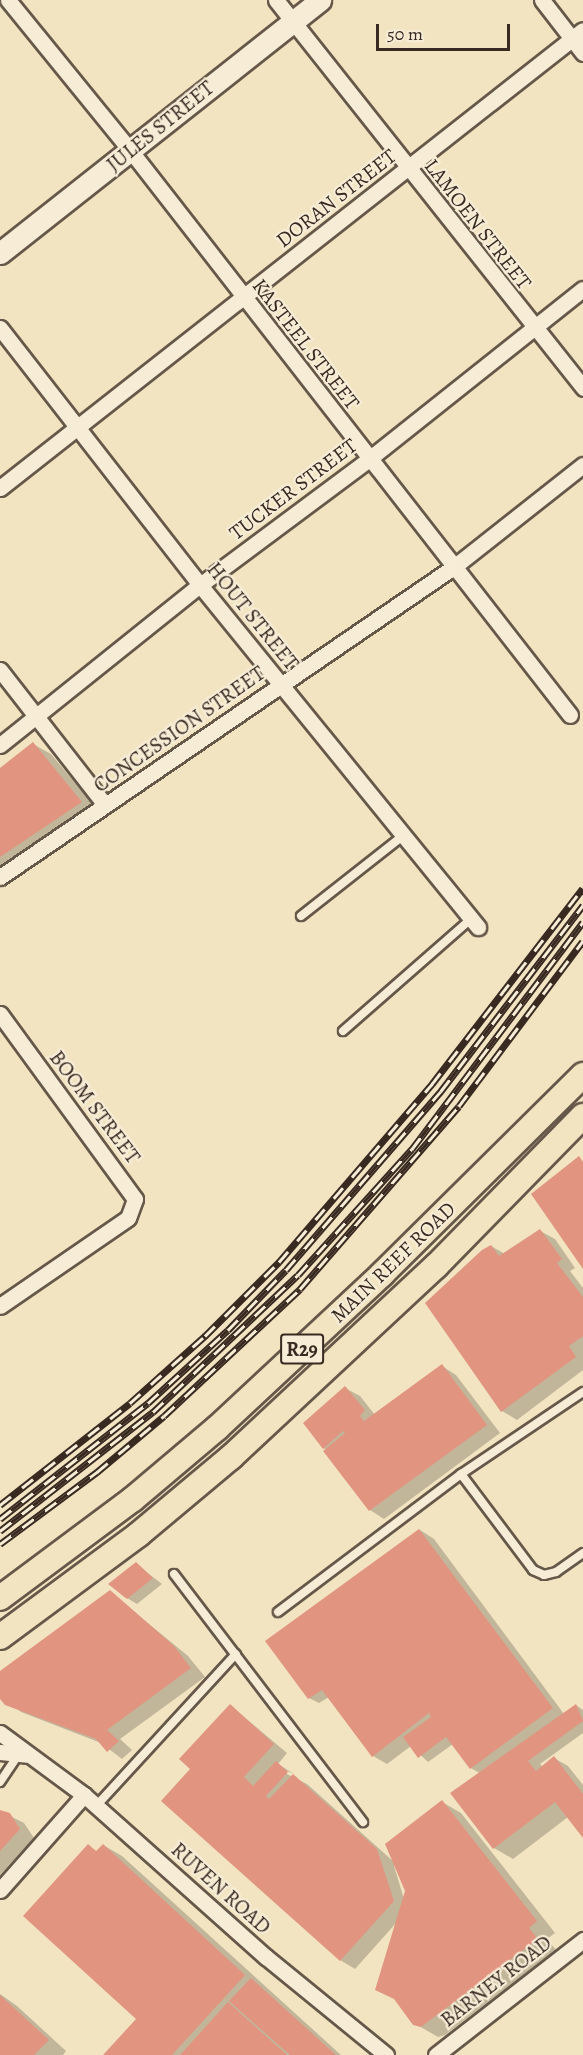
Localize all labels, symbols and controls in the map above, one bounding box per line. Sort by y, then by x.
scale bar [379,12,512,50]
text: 50 m [387,22,423,46]
street label: JULES STREET [101,75,219,177]
street label: DORAN STREET [271,143,401,253]
street label: LAMOEN STREET [419,154,537,294]
street label: KASTEEL STREET [247,274,365,414]
street label: TUCKER STREET [224,433,362,545]
street label: HOUT STREET [202,557,304,675]
street label: CONCESSION STREET [88,660,270,798]
street label: BOOM STREET [44,1045,146,1169]
street label: MAIN REEF ROAD [325,1196,461,1328]
road number: R29 [280,1332,324,1366]
street label: RUVEN ROAD [166,1837,276,1939]
street label: BARNEY ROAD [435,1930,557,2032]

